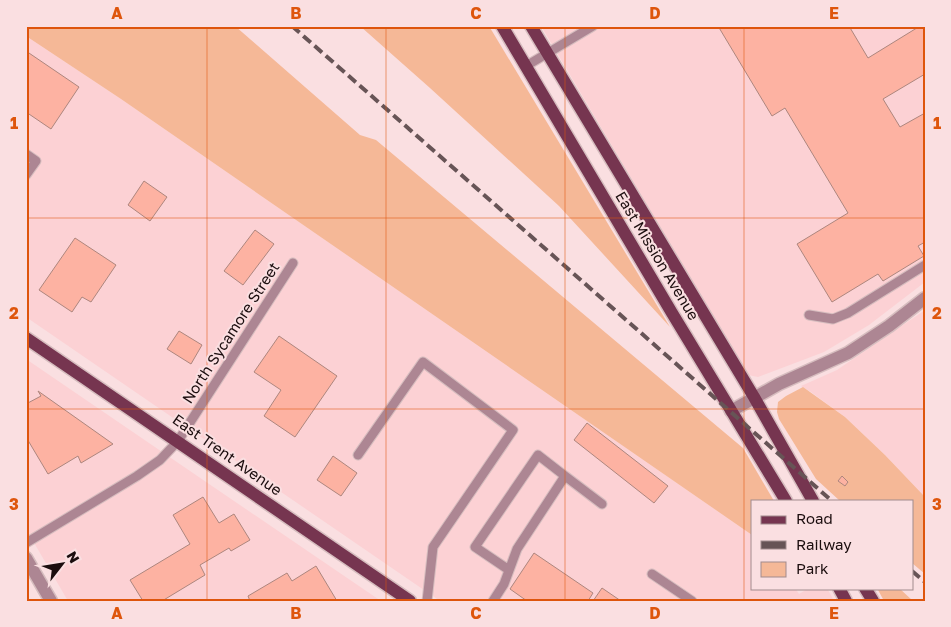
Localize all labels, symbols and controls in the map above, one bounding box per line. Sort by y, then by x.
text: A [111,3,123,23]
text: B [290,3,302,23]
text: C [470,3,482,23]
text: D [649,3,661,23]
text: E [829,3,839,23]
text: 1 [10,113,18,133]
text: 1 [933,113,941,133]
street label: East Mission Avenue [612,188,704,323]
street label: North Sycamore Street [178,259,283,406]
text: 2 [9,303,19,323]
text: 2 [932,303,942,323]
street label: East Trent Avenue [169,410,286,499]
text: 3 [9,494,19,514]
text: 3 [932,494,942,514]
legend [751,500,914,590]
text: Road [796,509,833,527]
text: Railway [796,535,852,553]
north arrow [38,540,88,590]
text: N [64,548,84,566]
text: Park [796,559,829,577]
text: A [111,603,123,623]
text: B [290,603,302,623]
text: C [470,603,482,623]
text: D [649,603,661,623]
text: E [829,603,839,623]

